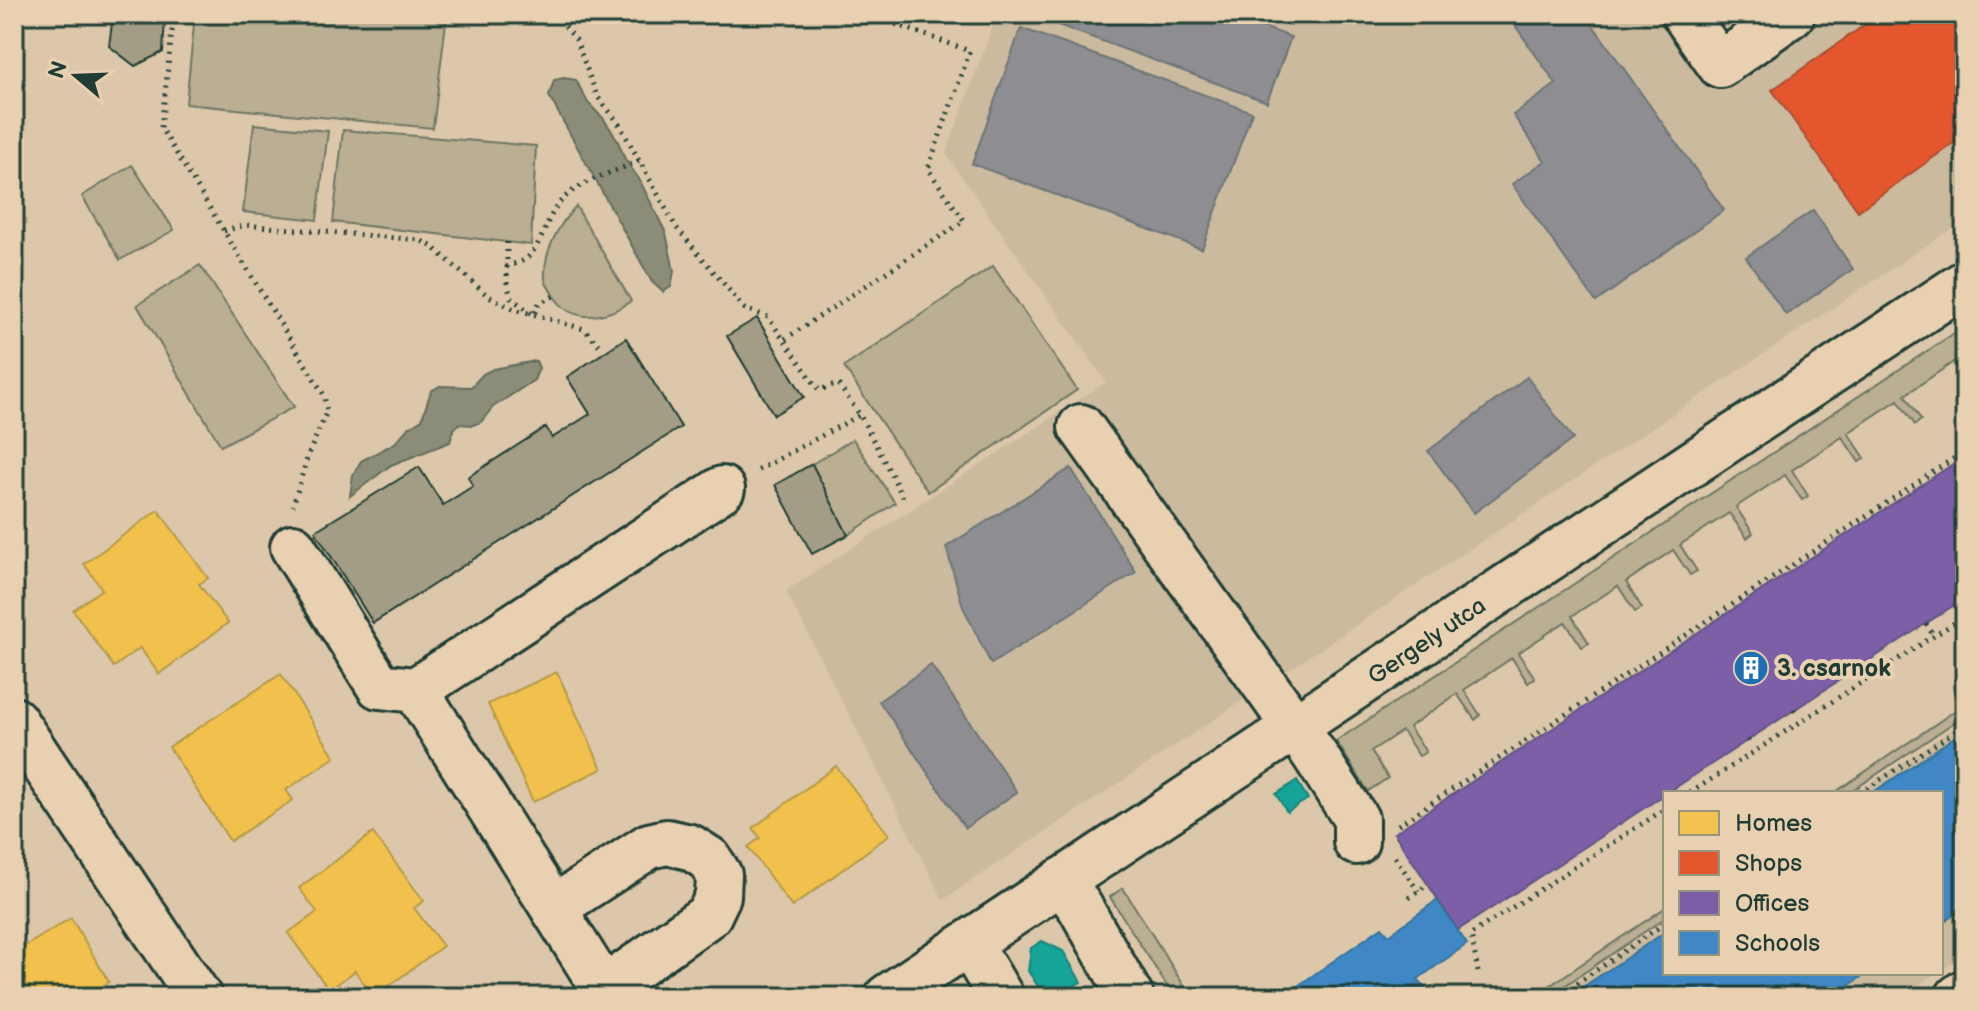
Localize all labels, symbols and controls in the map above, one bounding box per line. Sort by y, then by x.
north arrow [36,36,116,116]
text: N [43,58,74,82]
street label: Gergely utca [1362,591,1492,691]
building icon: 3. csarnok [1732,649,1770,687]
place label: 3. csarnok [1777,654,1891,683]
legend [1663,791,1943,975]
text: Homes [1735,809,1812,838]
text: Shops [1735,849,1802,878]
text: Offices [1735,889,1809,918]
text: Schools [1735,929,1820,958]

